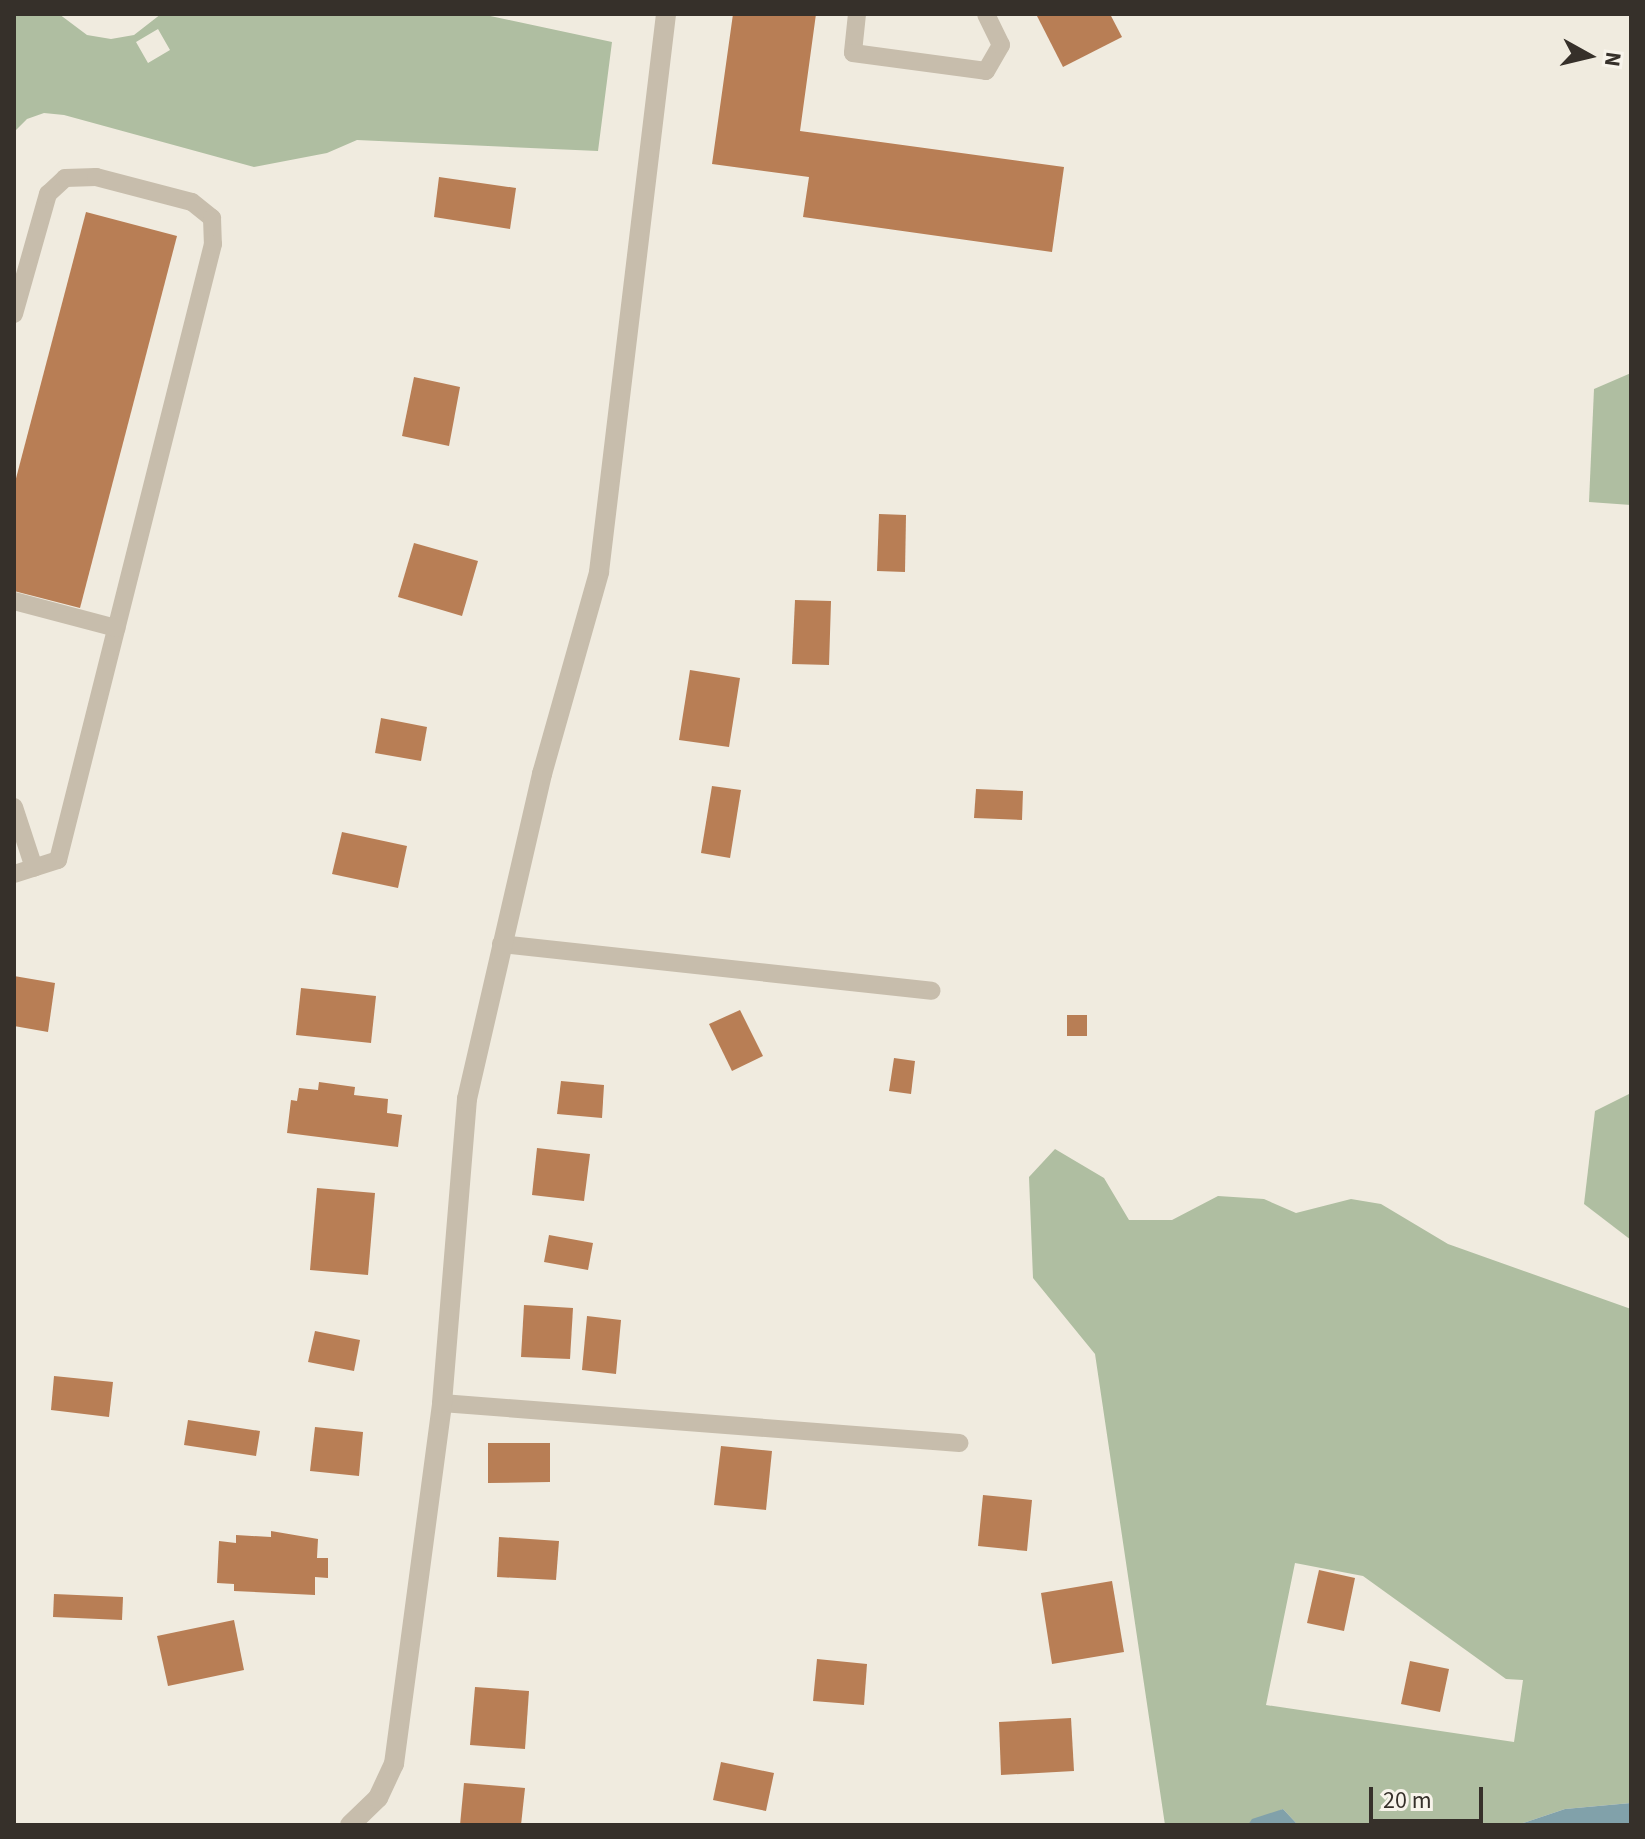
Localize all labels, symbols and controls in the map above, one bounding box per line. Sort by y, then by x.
north arrow [1549,16,1629,96]
text: N [1596,50,1630,69]
scale bar [1373,1771,1487,1821]
text: 20 m [1383,1783,1432,1818]

